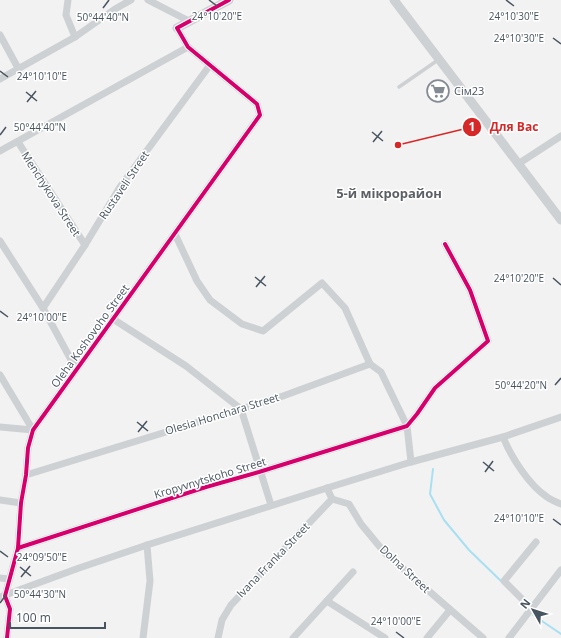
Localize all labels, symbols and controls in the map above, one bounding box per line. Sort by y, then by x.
text: 24°10'20"E [192,9,242,23]
text: 24°10'30"E [489,9,539,23]
text: 50°44'40"N [77,10,129,24]
text: 24°10'30"E [494,31,544,45]
text: 24°10'10"E [17,69,67,83]
supermarket icon: Сім23 [425,78,451,104]
place label: Сім23 [454,83,484,98]
callout: Для Вас [462,115,547,139]
text: 1 [469,118,475,135]
text: Для Вас [490,118,538,135]
text: 50°44'40"N [14,120,66,134]
street label: Rustaveli Street [95,147,152,222]
street label: Menchykova Street [18,149,84,239]
district label: 5-й мікрорайон [336,184,442,202]
text: 24°10'20"E [494,271,544,285]
street label: Oleha Koshovoho Street [47,281,132,390]
text: 24°10'00"E [17,310,67,324]
text: 50°44'20"N [495,378,547,392]
street label: Olesia Honchara Street [163,389,281,438]
street label: Kropyvnytskoho Street [152,453,268,502]
text: 24°10'10"E [494,511,544,525]
street label: Ivana Franka Street [233,519,312,600]
street label: Dolna Street [377,541,434,596]
text: 24°09'50"E [17,550,67,564]
text: 50°44'30"N [14,587,66,601]
north arrow [513,590,553,630]
text: N [516,595,533,612]
scale bar [10,604,105,630]
text: 100 m [16,609,51,626]
text: 24°10'00"E [371,614,421,628]

